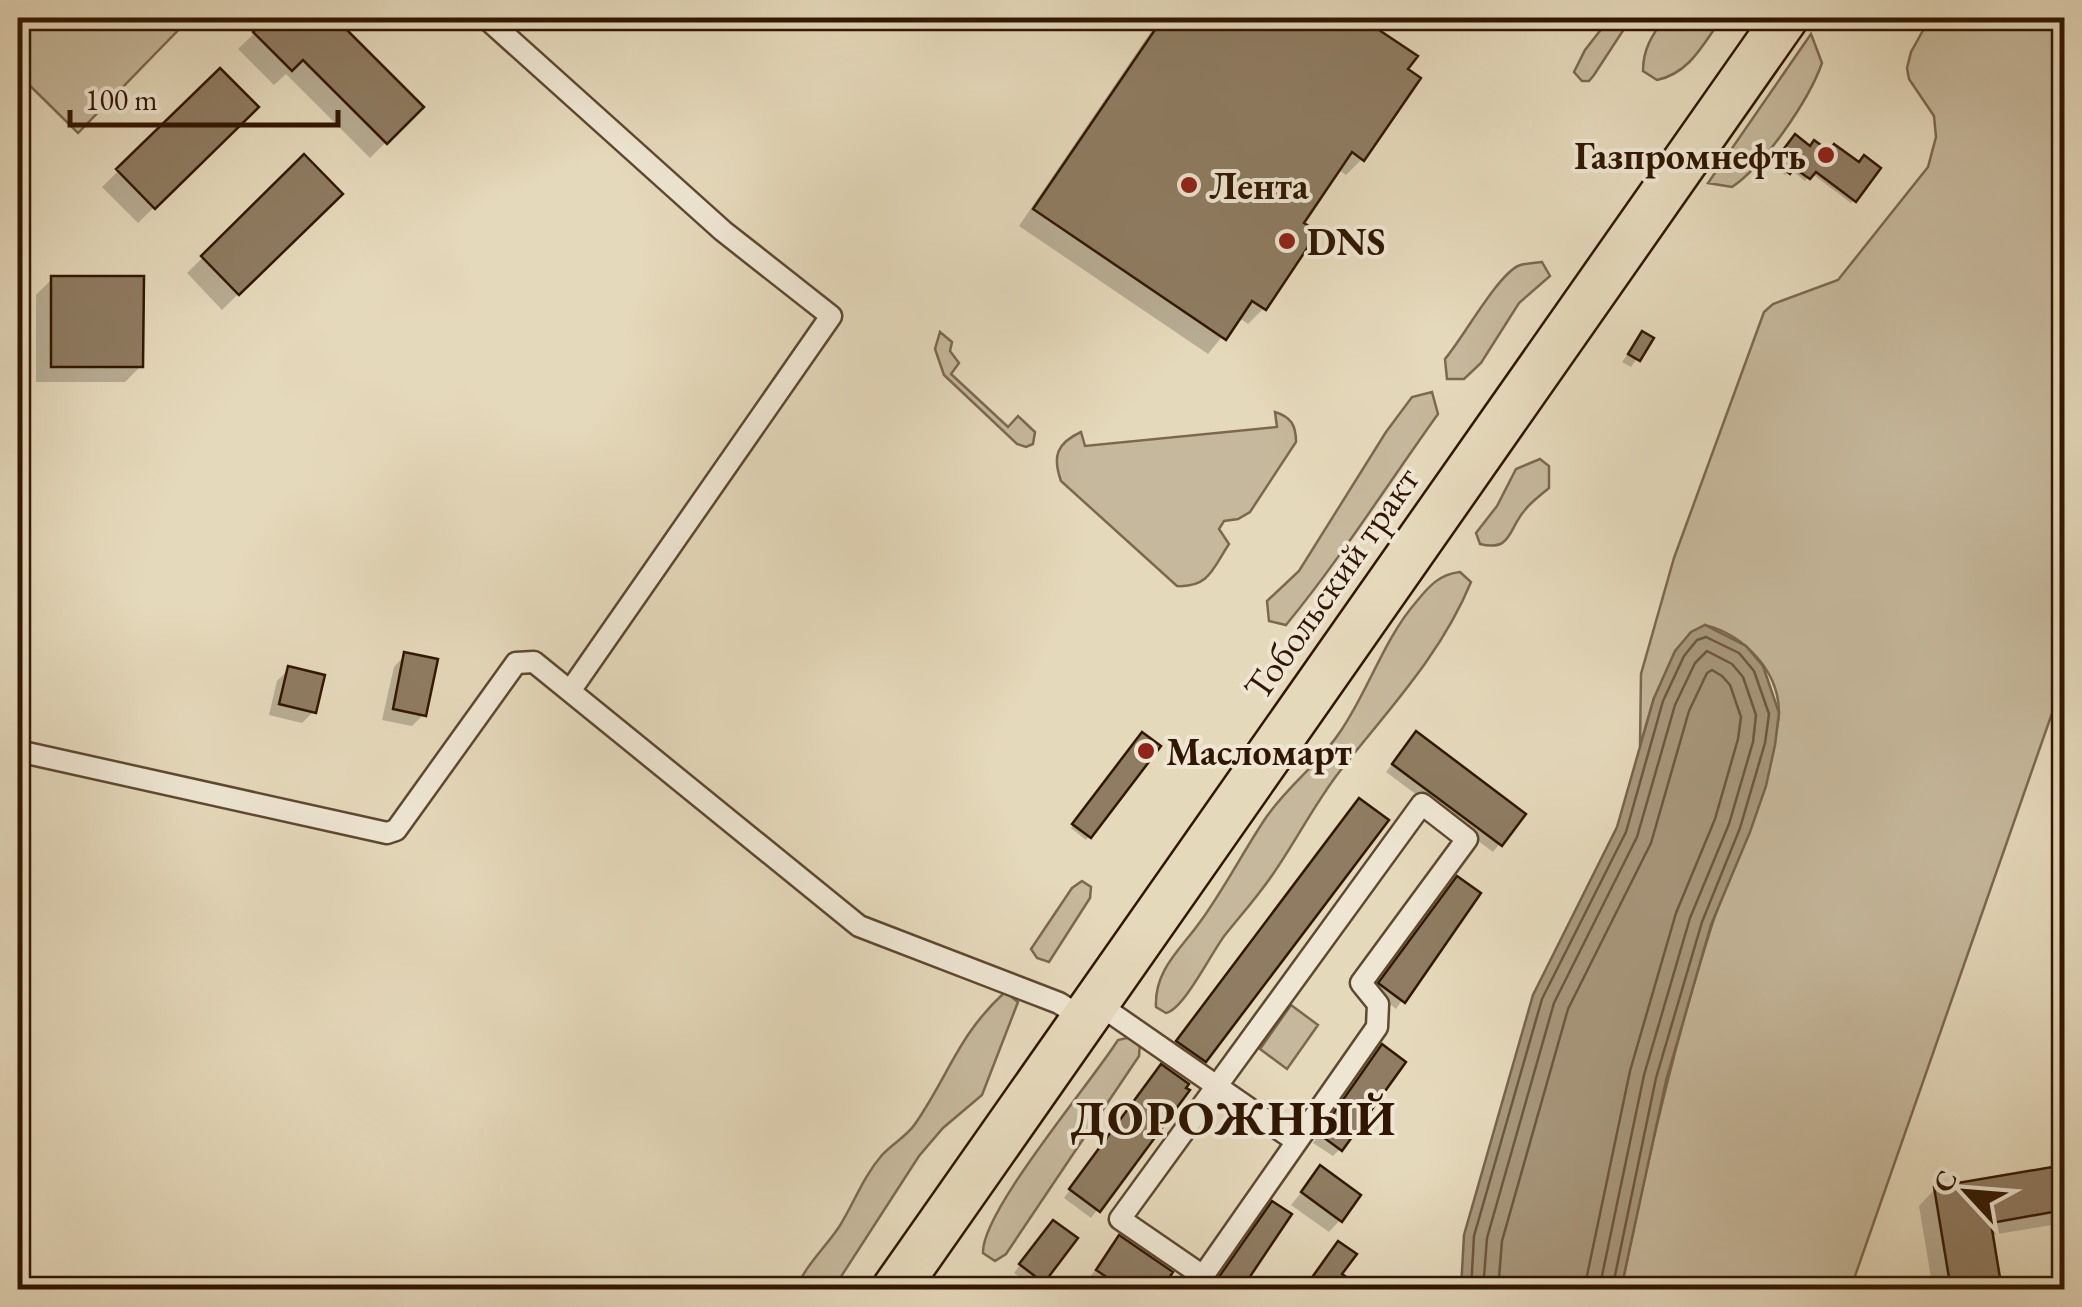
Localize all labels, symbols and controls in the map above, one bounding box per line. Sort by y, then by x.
scale bar [70,65,338,127]
text: 100 m [85,80,158,119]
place label: Газпромнефть [1574,131,1806,180]
marker: Газпромнефть [1815,144,1837,166]
place label: Лента [1209,161,1309,210]
marker: Лента [1178,174,1200,196]
place label: DNS [1307,217,1386,266]
marker: DNS [1276,230,1298,252]
street label: Тобольский тракт [1232,456,1430,709]
place label: Масломарт [1166,727,1352,776]
marker: Масломарт [1135,740,1157,762]
district label: ДОРОЖНЫЙ [1070,1087,1398,1149]
north arrow [1917,1142,2017,1242]
text: С [1924,1164,1965,1198]

